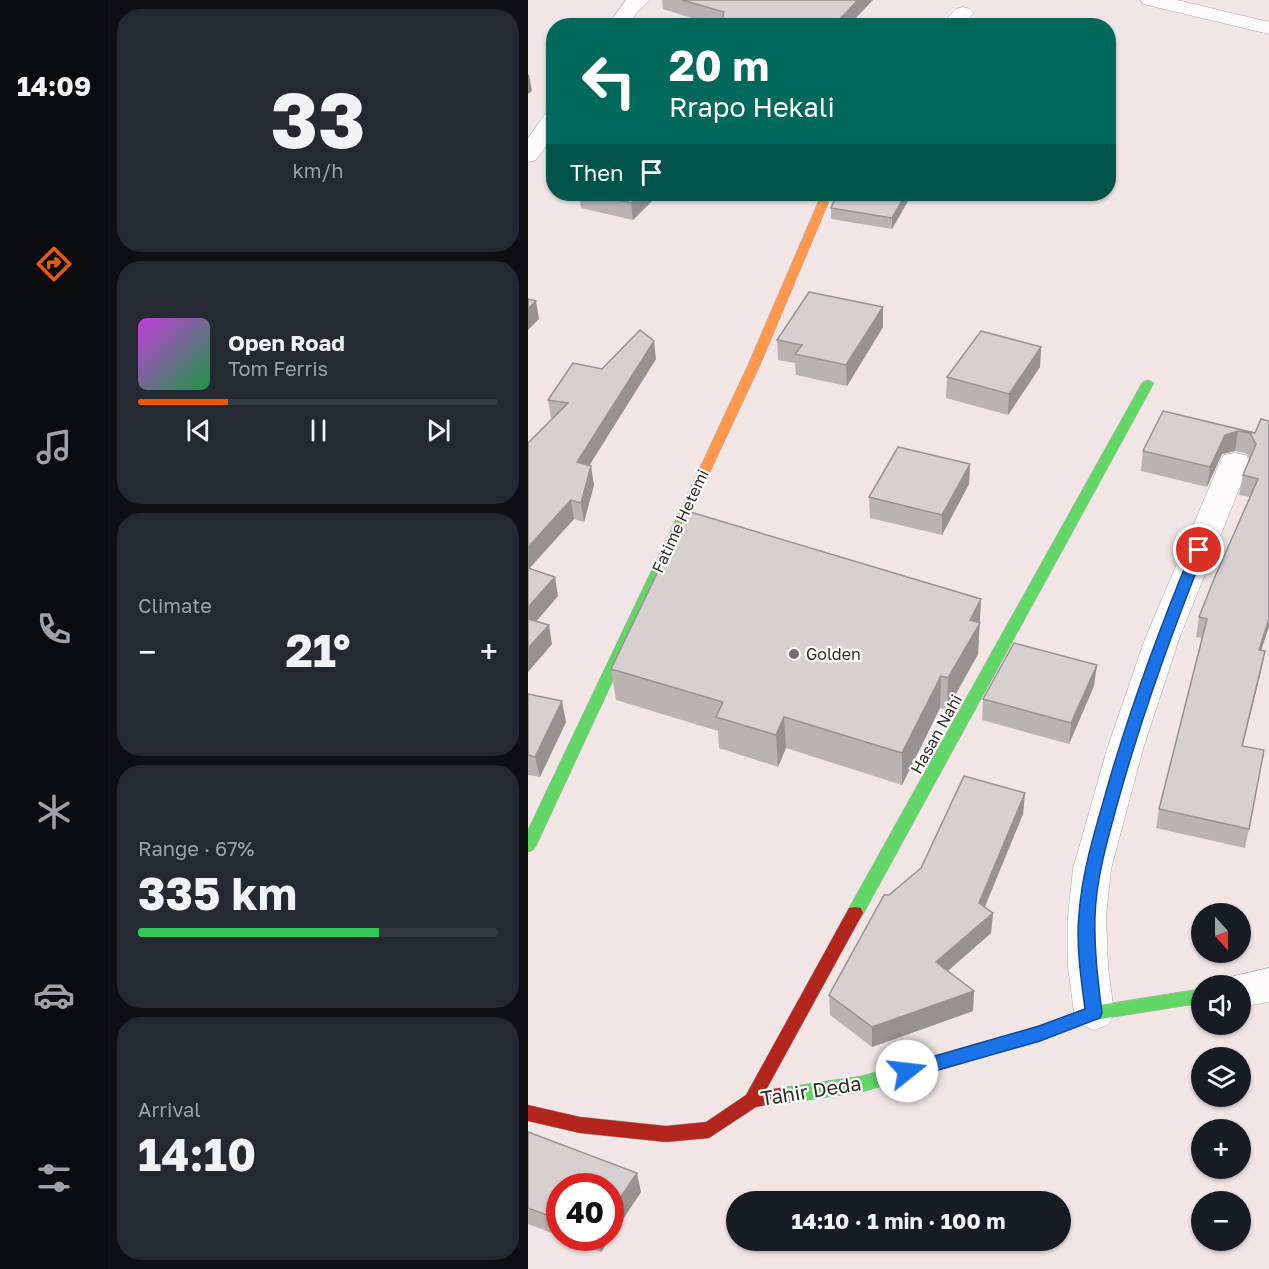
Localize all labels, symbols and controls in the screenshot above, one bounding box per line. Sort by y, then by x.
text: 20 m [669,40,769,90]
icon: left [570,42,648,120]
text: 14:09 [17,70,91,102]
text: 33 [270,72,366,165]
text: Rrapo Hekali [669,91,835,123]
icon: arrive [635,156,668,189]
text: km/h [293,158,343,182]
text: Then [570,159,623,186]
icon: directions [33,243,75,285]
text: Open Road [228,329,345,356]
text: Tom Ferris [228,356,328,380]
icon: previous [182,414,215,447]
icon: pause [302,414,335,447]
icon: next [422,414,455,447]
icon: music [33,426,75,468]
street label: Fatime Hetemi [647,466,713,576]
pin [1173,524,1224,575]
icon: arrive [1182,533,1215,566]
text: Climate [138,593,212,617]
icon: phone [33,608,75,650]
text: 21° [285,623,351,677]
text: − [138,632,156,671]
text: + [480,632,498,671]
place label: Golden [806,644,861,664]
marker: Golden [787,647,801,661]
street label: Hasan Nahi [906,691,966,777]
icon: climate [33,791,75,833]
text: Range · 67% [138,836,254,860]
text: 335 km [138,866,297,920]
north arrow [1191,903,1251,963]
map controls [1191,903,1251,1251]
icon: car [33,974,75,1016]
button: sound [1191,975,1251,1035]
position arrow [875,1039,939,1103]
button: layers [1191,1047,1251,1107]
street label: Tahir Deda [759,1070,863,1110]
text: Arrival [138,1097,201,1121]
button: + [1191,1119,1251,1179]
text: 14:10 [138,1127,256,1181]
icon: filters [33,1157,75,1199]
speed limit sign: 40 [546,1173,624,1251]
button: − [1191,1191,1251,1251]
text: 14:10 · 1 min · 100 m [792,1207,1005,1234]

